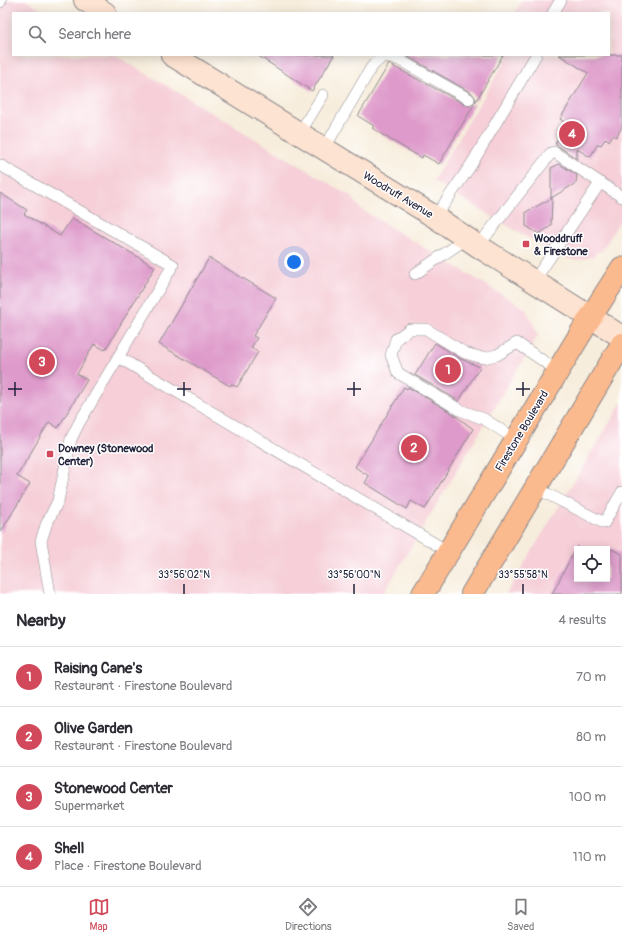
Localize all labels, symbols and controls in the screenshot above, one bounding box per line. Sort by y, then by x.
search box [12,12,610,56]
icon: search [26,23,48,45]
text: Search here [58,25,131,44]
pin: 4 [559,119,585,149]
street label: Woodruff Avenue [361,169,436,221]
place label: Wooddruff & Firestone [534,232,588,258]
marker: Wooddruff & Firestone [521,239,531,249]
your location [284,252,304,272]
pin: 3 [29,347,55,377]
pin: 1 [435,355,461,385]
street label: Firestone Boulevard [493,388,551,474]
pin: 2 [401,433,427,463]
place label: Downey (Stonewood Center) [58,442,153,468]
marker: Downey (Stonewood Center) [45,449,55,459]
map controls [574,546,610,582]
button: locate [574,546,610,582]
text: 33°56'02"N [158,569,210,581]
text: 33°56'00"N [327,569,381,581]
text: 33°55'58"N [498,569,548,581]
text: Nearby [16,610,65,631]
text: 4 results [559,612,606,628]
text: Raising Cane's [54,659,142,678]
text: 1 [26,669,32,685]
text: 70 m [576,669,606,685]
text: Restaurant · Firestone Boulevard [54,678,232,694]
text: Olive Garden [54,719,133,738]
text: 2 [25,729,33,745]
text: 80 m [576,729,606,745]
text: Restaurant · Firestone Boulevard [54,738,232,754]
text: Stonewood Center [54,779,173,798]
text: 3 [25,789,33,805]
text: 100 m [569,789,606,805]
text: Supermarket [54,798,125,814]
text: Shell [54,839,84,858]
text: 4 [25,849,33,865]
text: 110 m [573,849,606,865]
text: Place · Firestone Boulevard [54,858,202,874]
tab: Map [88,896,110,933]
tab: Directions [285,896,332,933]
tab: Saved [507,896,534,933]

